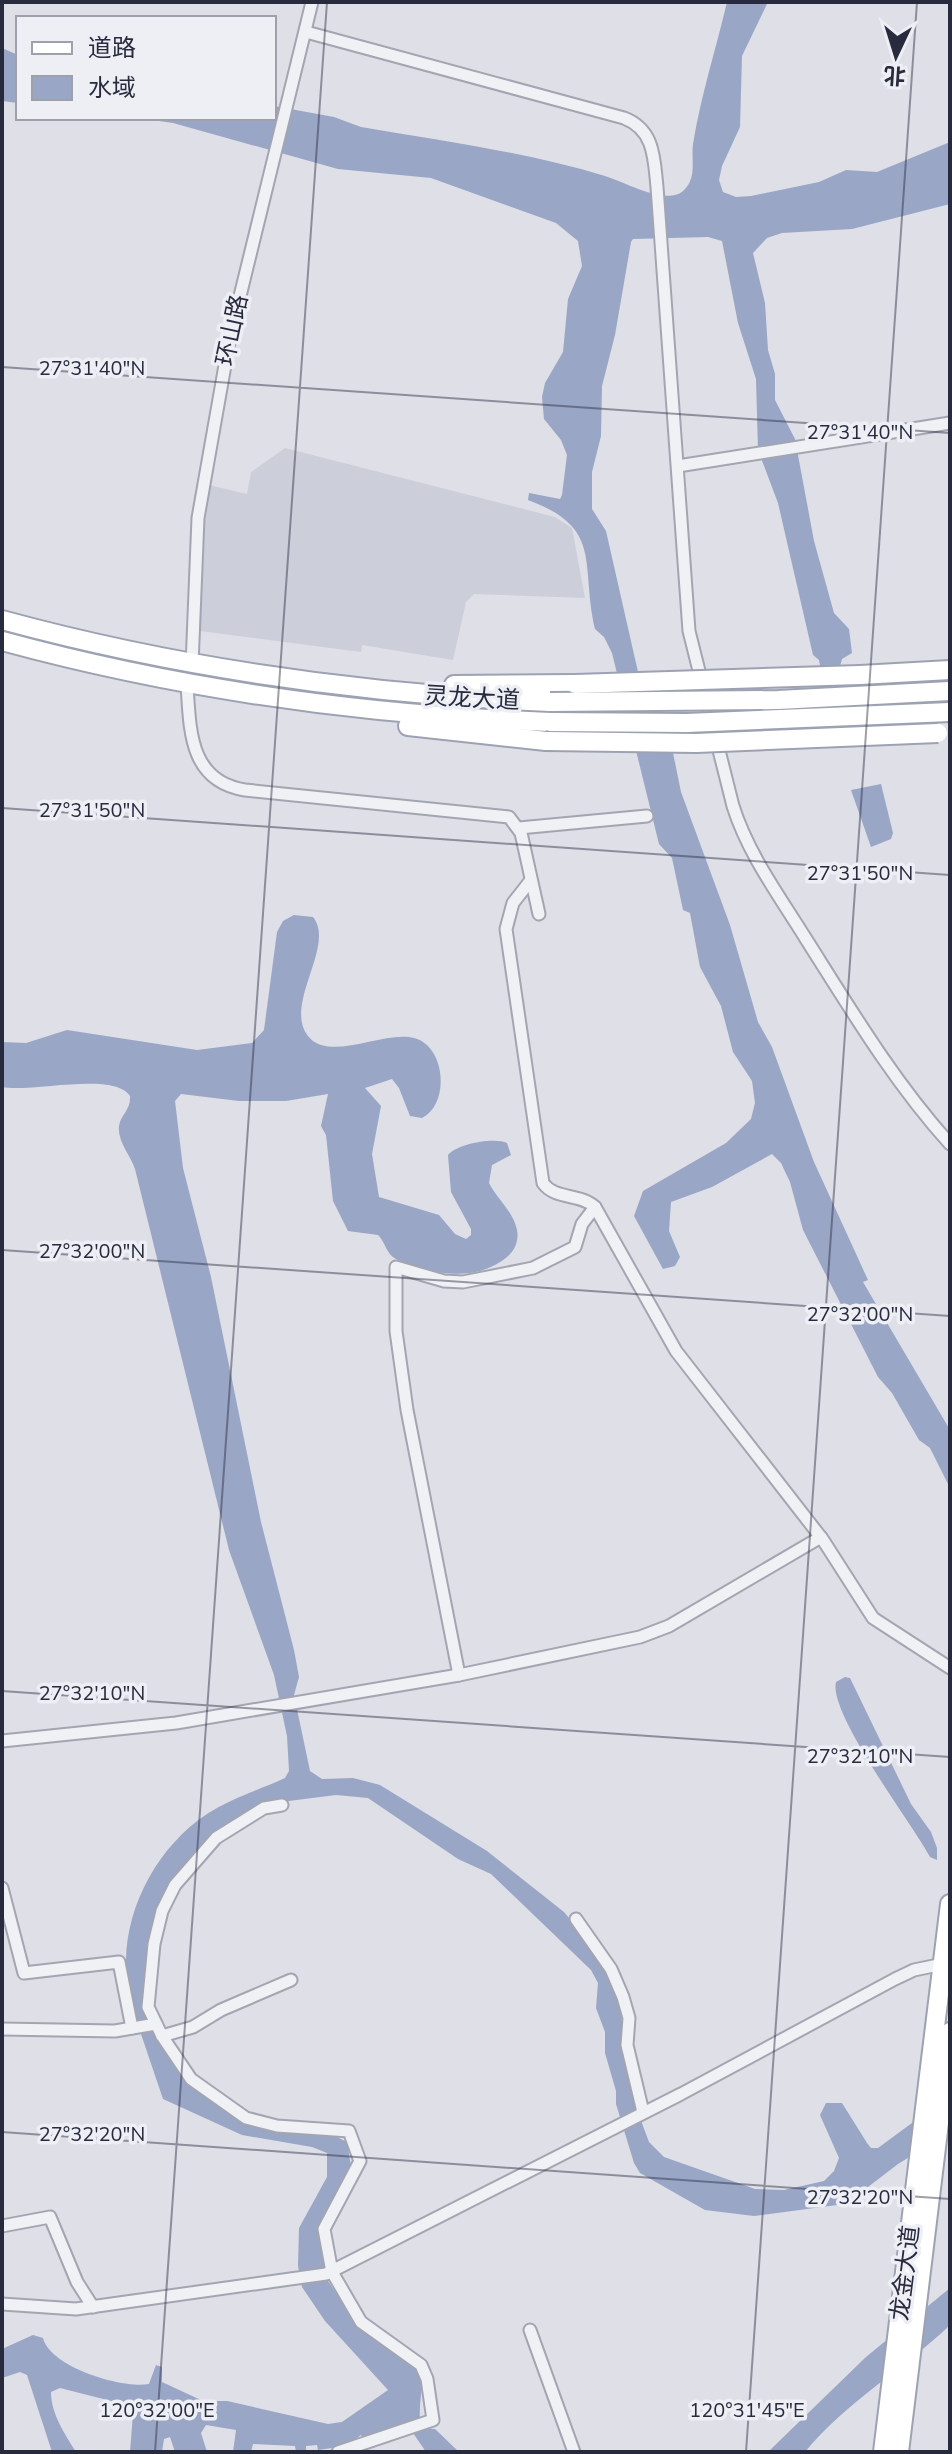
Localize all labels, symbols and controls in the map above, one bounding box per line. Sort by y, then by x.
legend [16,16,276,120]
north arrow [856,16,936,96]
text: 道路 [88,32,136,64]
text: 北 [883,59,907,91]
text: 水域 [88,72,136,104]
street label: 环山路 [209,291,255,369]
text: 27°31'40"N [39,355,145,382]
text: 27°31'40"N [807,419,913,446]
street label: 灵龙大道 [423,680,521,716]
text: 27°31'50"N [39,797,145,824]
text: 27°31'50"N [807,860,913,887]
text: 27°32'00"N [39,1238,145,1265]
text: 27°32'00"N [807,1301,913,1328]
text: 27°32'10"N [39,1680,145,1707]
text: 27°32'10"N [807,1743,913,1770]
text: 27°32'20"N [39,2121,145,2148]
text: 27°32'20"N [807,2184,913,2211]
street label: 龙金大道 [883,2223,927,2323]
text: 120°32'00"E [99,2397,215,2424]
text: 120°31'45"E [689,2397,805,2424]

